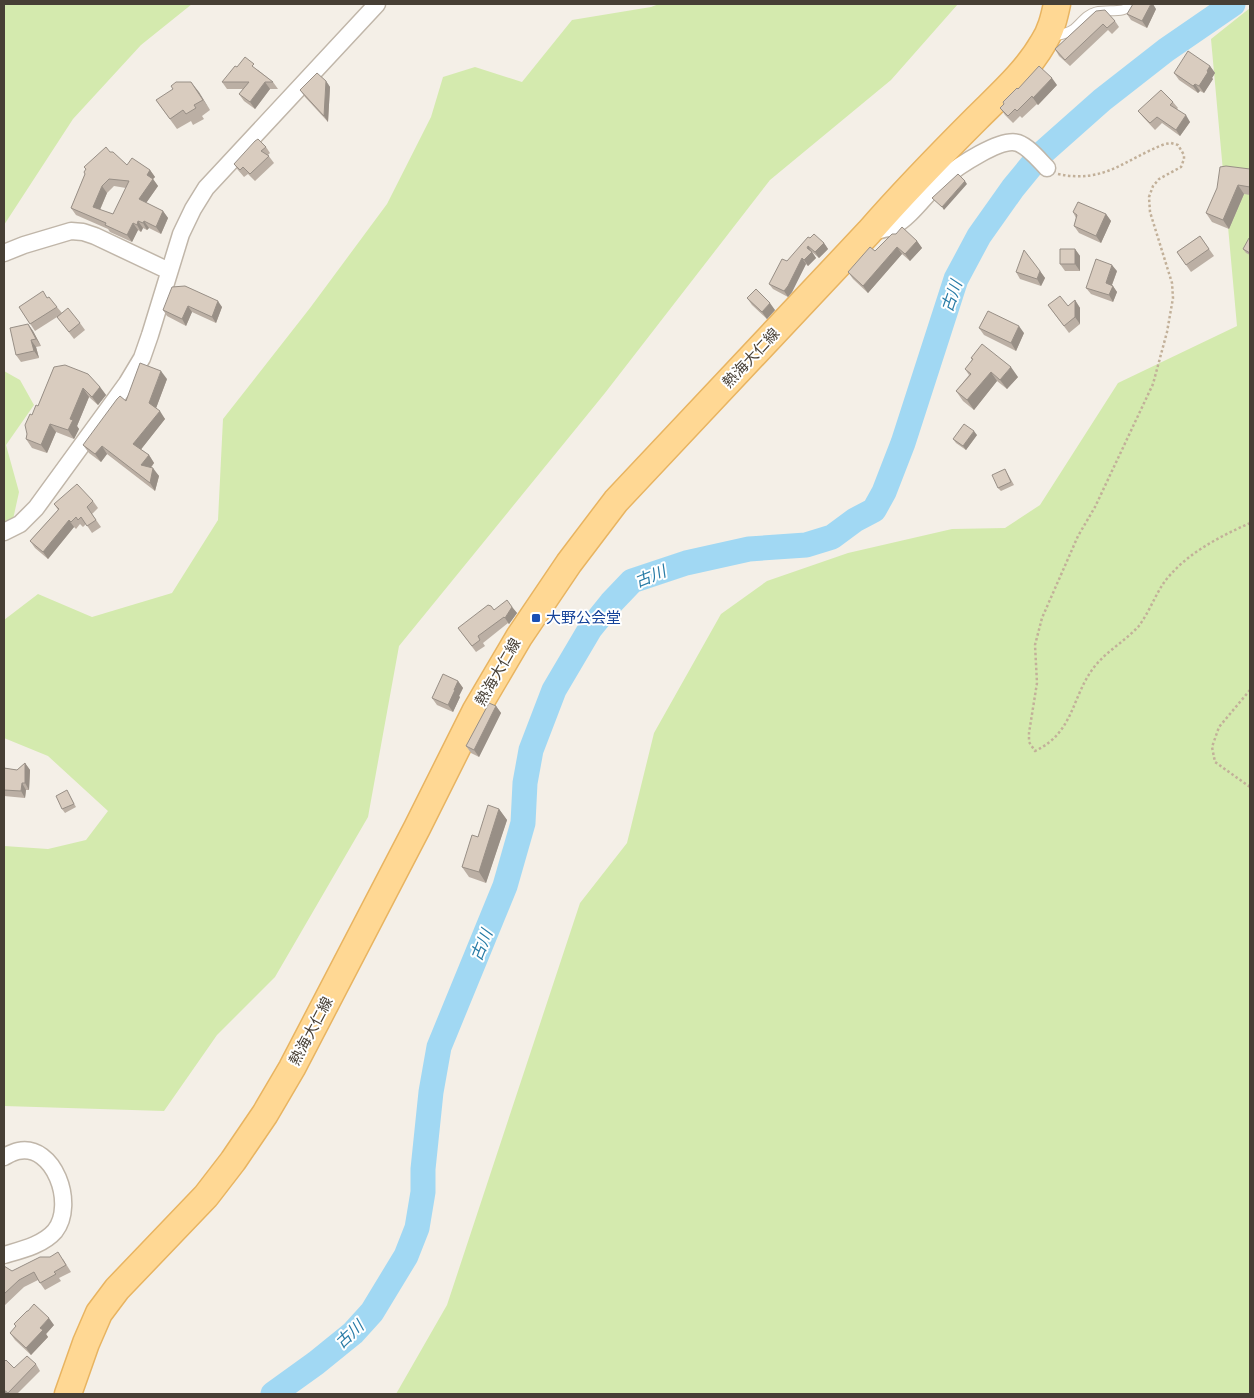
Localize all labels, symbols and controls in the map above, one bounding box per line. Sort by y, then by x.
water label: 古川 [936,276,965,314]
street label: 熱海大仁線 [718,324,782,391]
water label: 古川 [631,560,670,590]
place label: 大野公会堂 [546,608,621,626]
marker: 大野公会堂 [530,612,542,624]
street label: 熱海大仁線 [471,635,524,708]
water label: 古川 [466,925,496,963]
street label: 熱海大仁線 [285,993,336,1068]
water label: 古川 [330,1314,368,1351]

